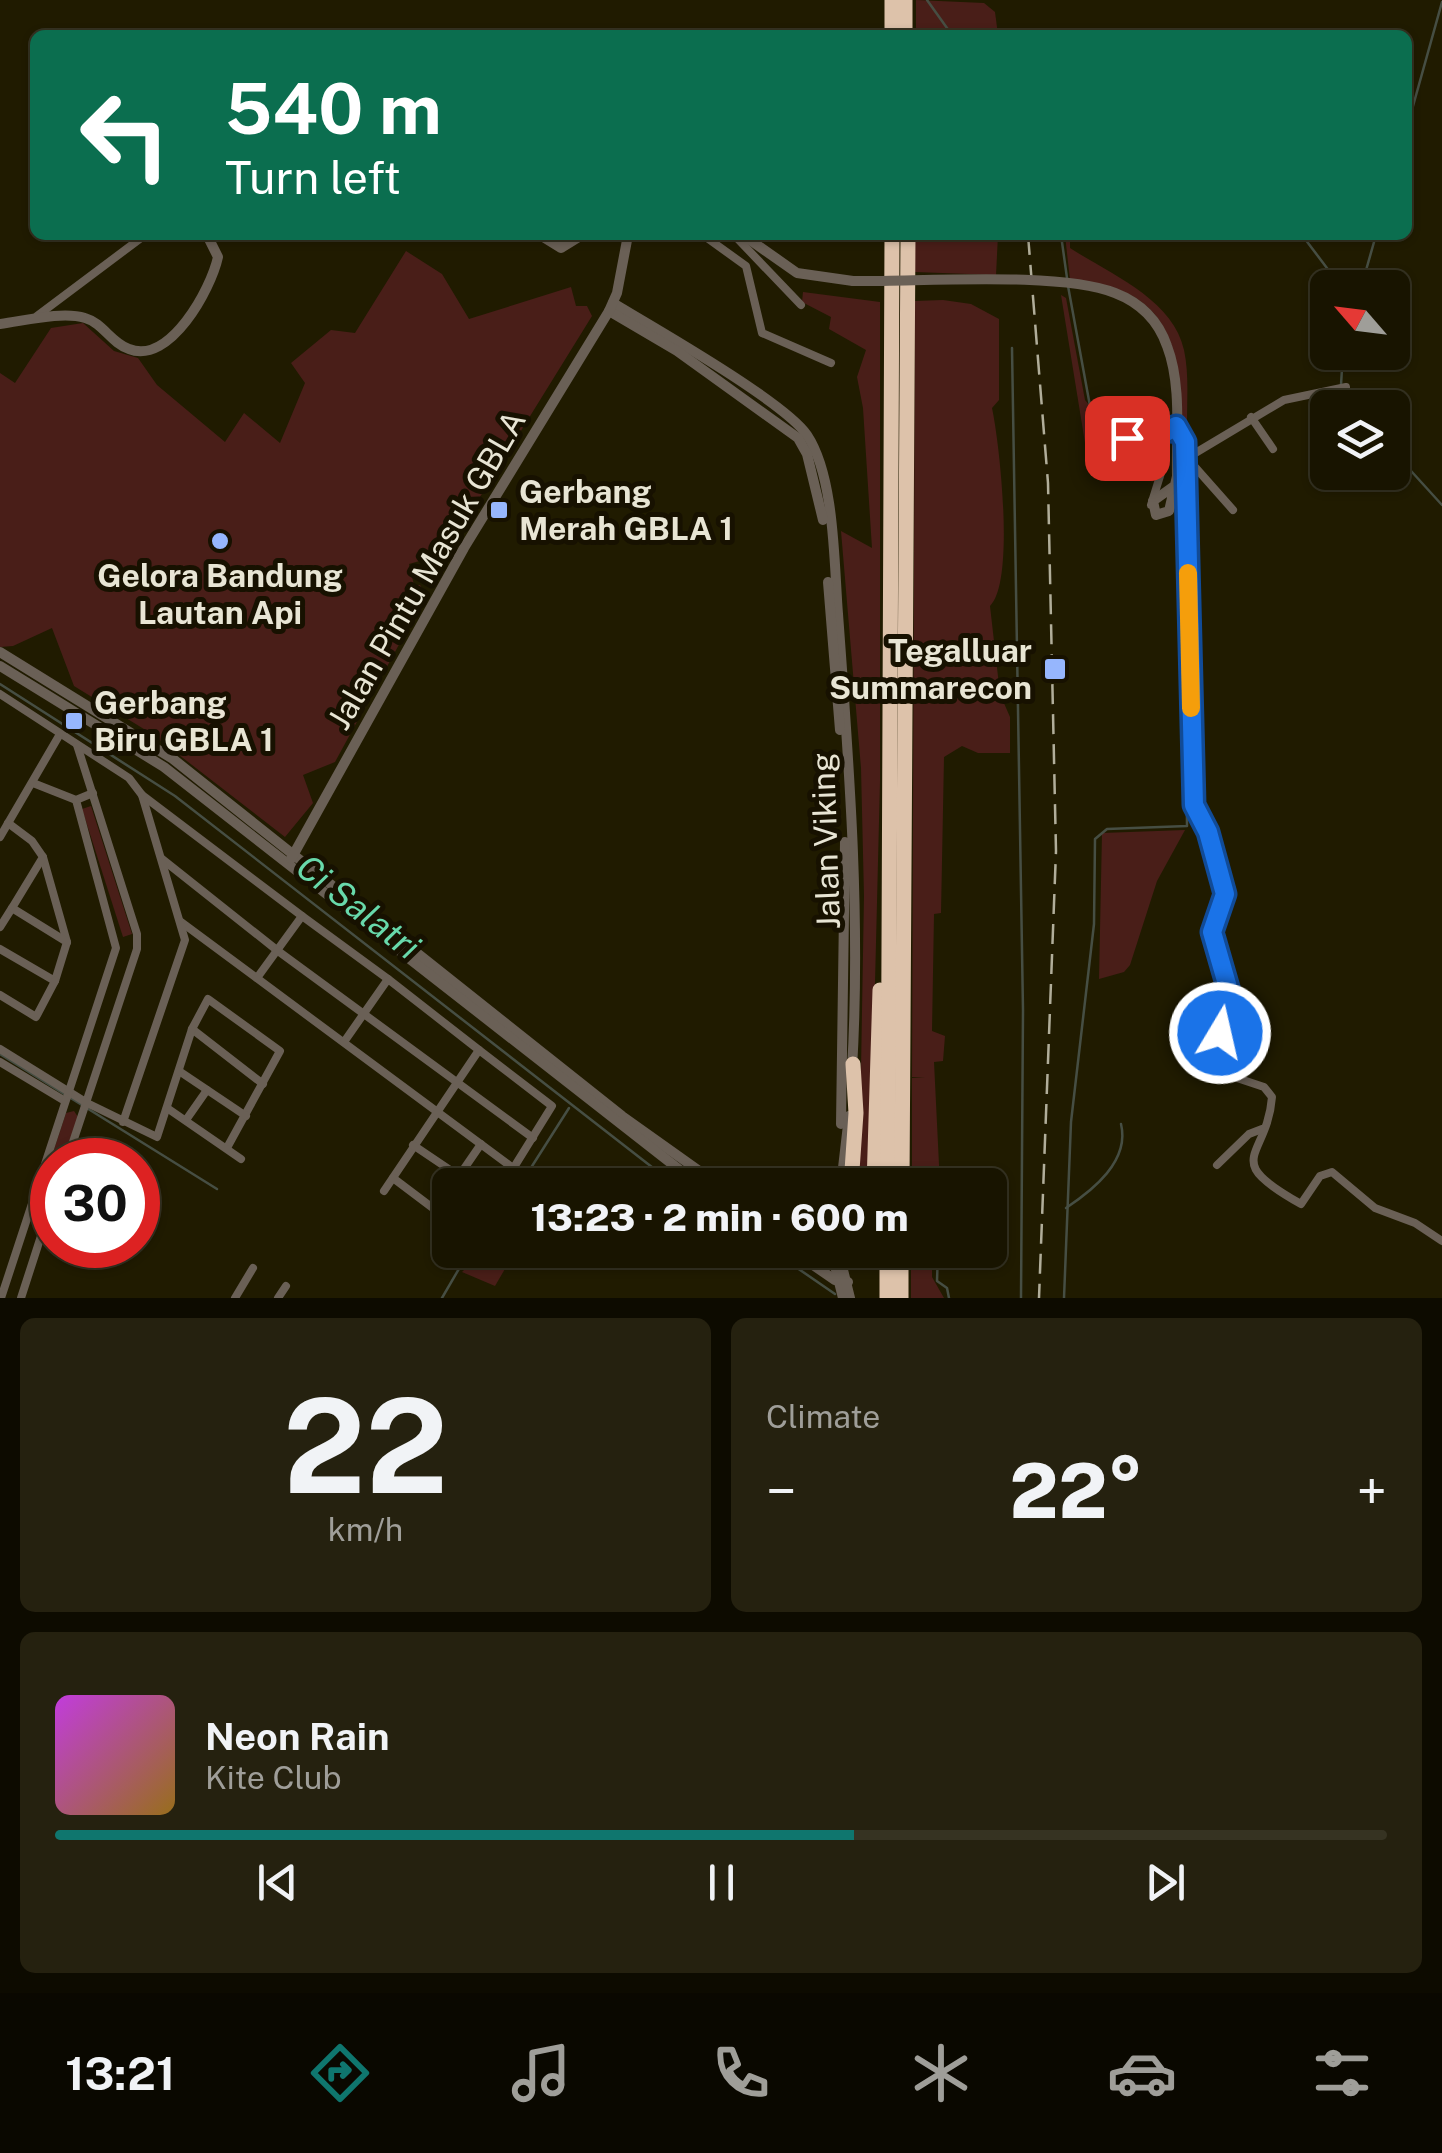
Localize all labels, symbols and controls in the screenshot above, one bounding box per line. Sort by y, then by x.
text: 540 m [225,67,442,150]
icon: left [60,70,190,200]
text: Turn left [225,151,401,204]
north arrow [1310,270,1410,370]
map controls [1310,270,1410,490]
button: layers [1310,390,1410,490]
pin [1085,396,1170,481]
street label: Jalan Pintu Masuk GBLA [320,404,533,736]
icon: arrive [1100,411,1155,466]
place label: Gerbang Merah GBLA 1 [519,473,733,547]
marker: Gerbang Merah GBLA 1 [488,499,510,521]
marker: Gelora Bandung Lautan Api [209,530,231,552]
place label: Gelora Bandung Lautan Api [97,557,343,631]
place label: Tegalluar Summarecon [829,632,1032,706]
marker: Tegalluar Summarecon [1042,656,1068,682]
place label: Gerbang Biru GBLA 1 [94,684,274,758]
marker: Gerbang Biru GBLA 1 [63,710,85,732]
street label: Jalan Viking [804,752,847,930]
water label: Ci Salatri [289,846,428,968]
position arrow [1168,981,1272,1085]
speed limit sign: 30 [30,1138,160,1268]
text: 13:23 · 2 min · 600 m [530,1195,909,1240]
text: 22 [283,1370,448,1522]
text: Climate [766,1398,880,1435]
text: 22° [1010,1447,1143,1535]
text: − [766,1459,797,1523]
text: + [1357,1459,1387,1523]
text: km/h [328,1511,403,1548]
text: Neon Rain [205,1714,389,1759]
text: Kite Club [205,1759,342,1796]
icon: previous [250,1855,305,1910]
icon: pause [694,1855,749,1910]
icon: next [1138,1855,1193,1910]
icon: directions [305,2038,375,2108]
icon: music [506,2038,576,2108]
icon: phone [706,2038,776,2108]
icon: climate [906,2038,976,2108]
icon: car [1107,2038,1177,2108]
icon: filters [1307,2038,1377,2108]
text: 13:21 [65,2047,175,2100]

